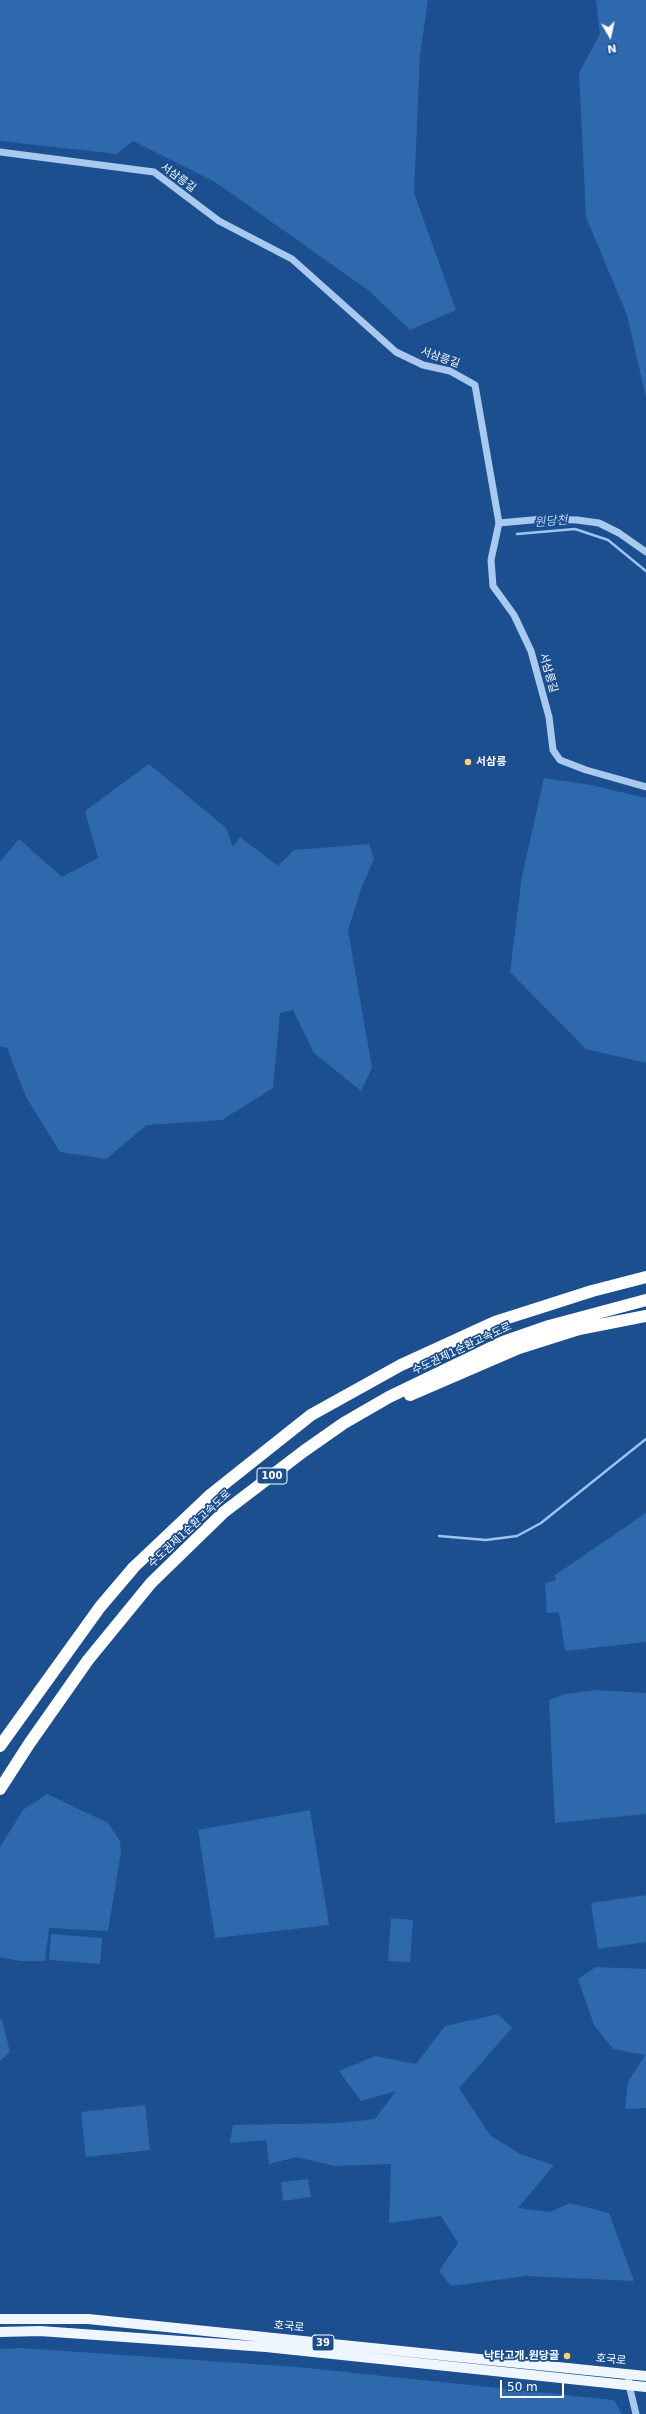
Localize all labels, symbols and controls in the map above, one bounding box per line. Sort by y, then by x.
north arrow [590,16,630,56]
text: N [606,41,618,55]
street label: 서삼릉길 [158,161,198,195]
street label: 서삼릉길 [419,345,461,371]
water label: 원당천 [534,513,568,531]
street label: 서삼릉길 [536,652,560,694]
place label: 서삼릉 [476,755,506,769]
marker: 서삼릉 [463,757,473,767]
street label: 수도권제1순환고속도로 [410,1320,514,1378]
road number: 100 [257,1468,287,1484]
street label: 수도권제1순환고속도로 [146,1487,234,1571]
street label: 호국로 [273,2319,305,2335]
road number: 39 [312,2335,334,2351]
place label: 낙타고개.원당골 [484,2349,559,2363]
marker: 낙타고개.원당골 [562,2351,572,2361]
street label: 호국로 [595,2352,627,2368]
scale bar [502,2372,566,2398]
text: 50 m [507,2380,538,2394]

